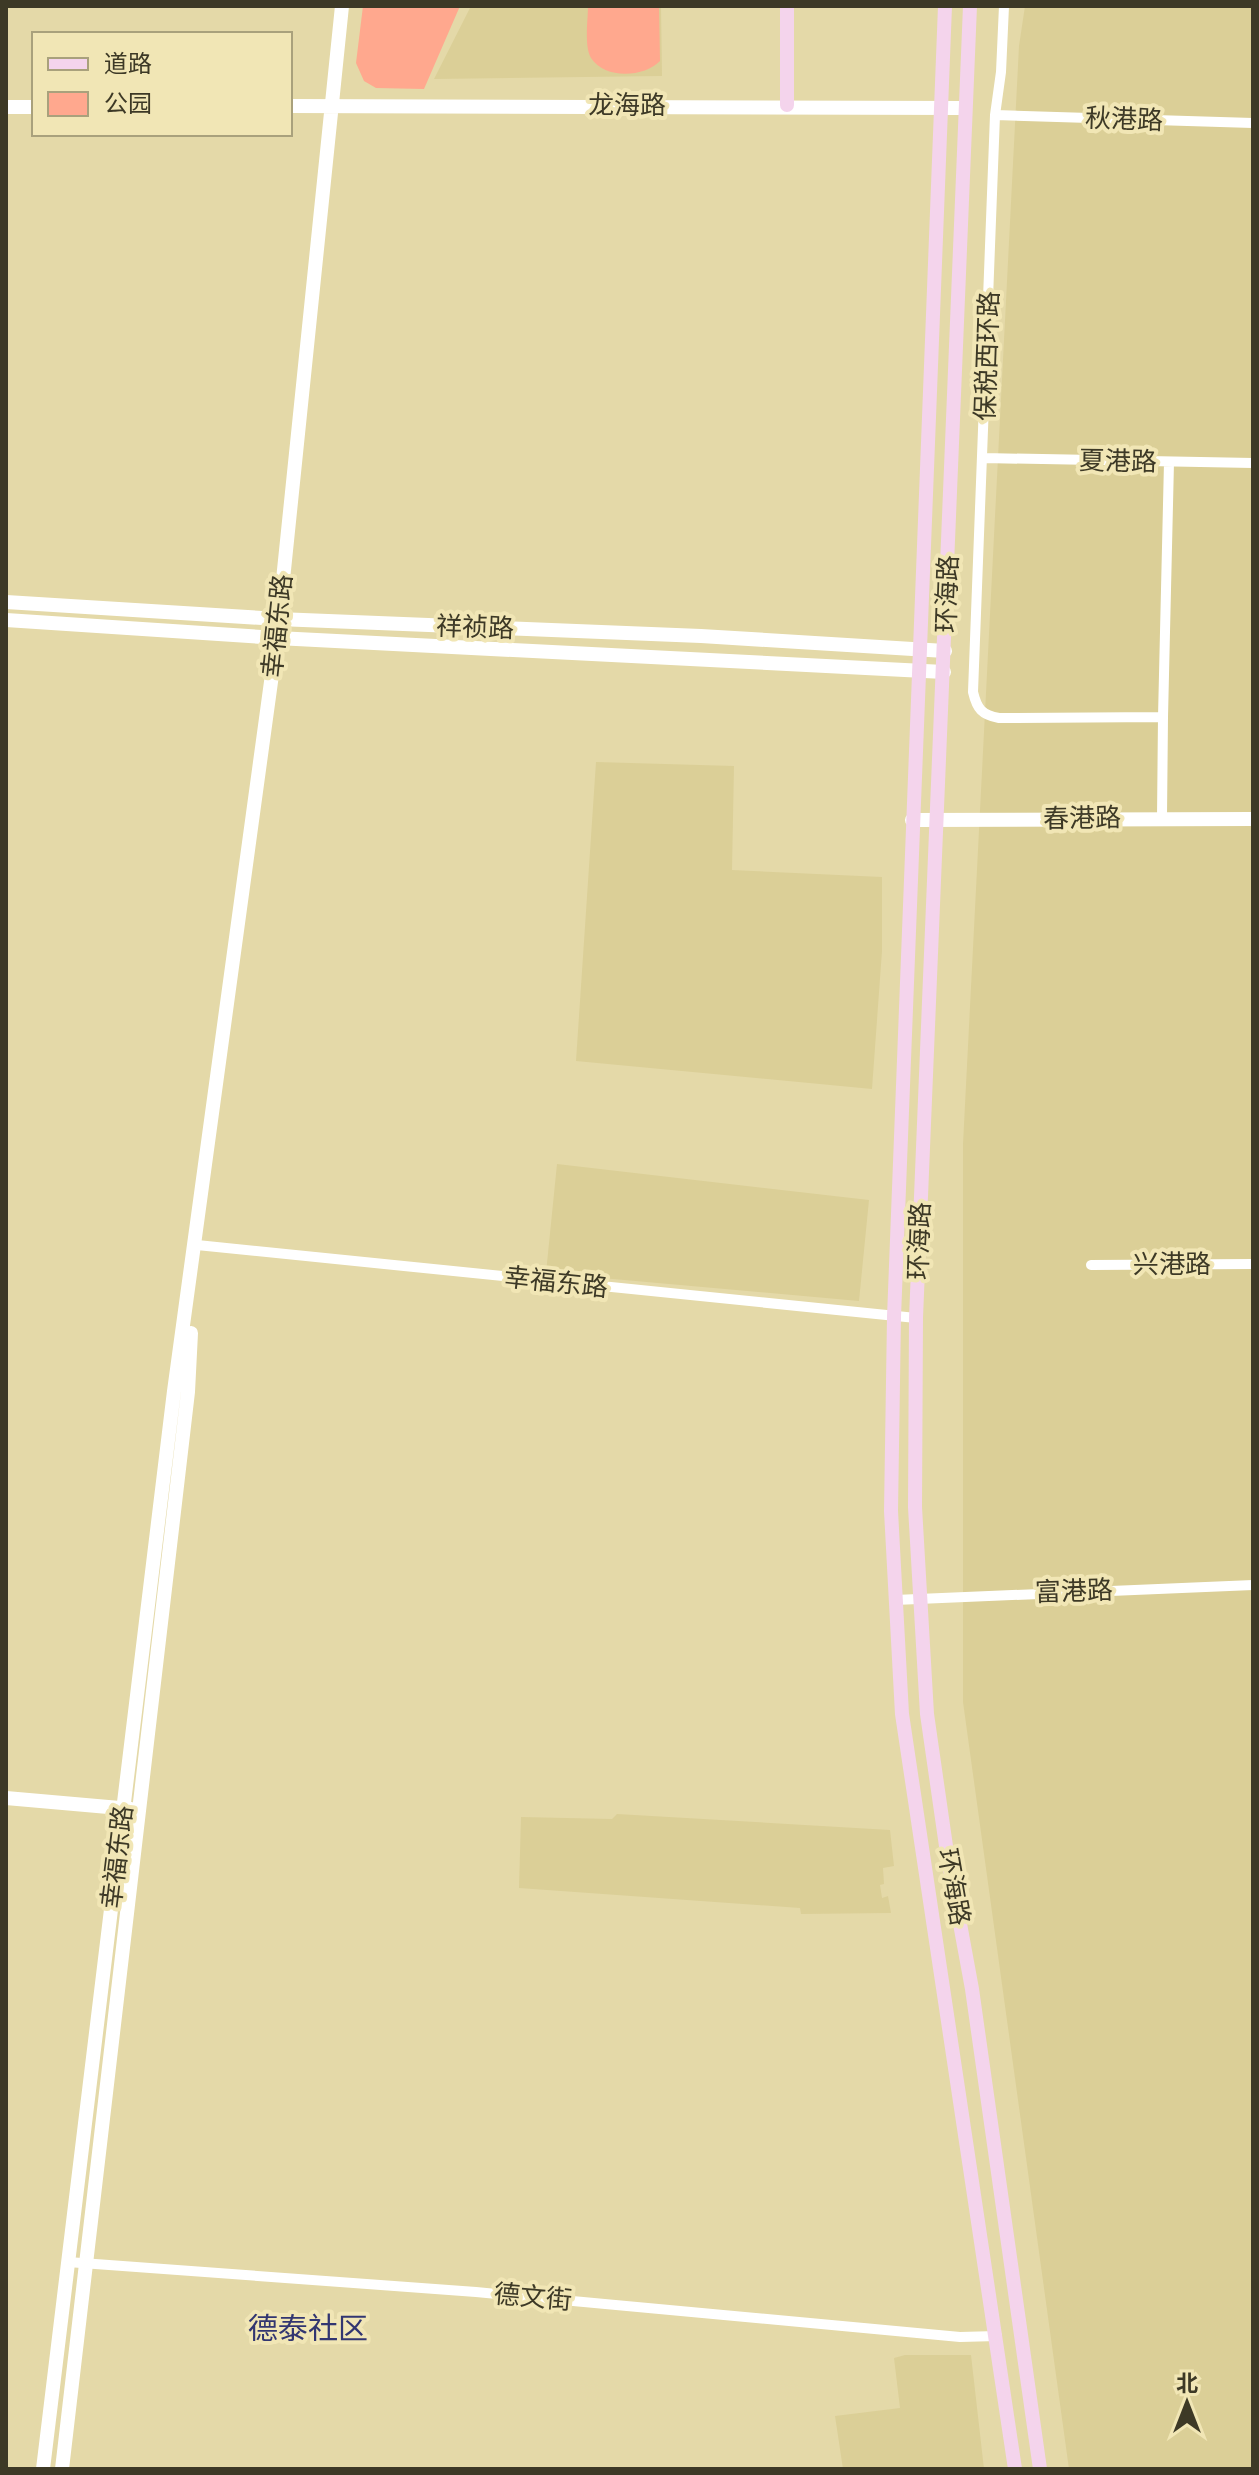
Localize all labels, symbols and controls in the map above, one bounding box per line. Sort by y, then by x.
legend [32,32,292,136]
text: 道路 [104,47,152,80]
text: 公园 [104,87,152,120]
street label: 龙海路 [588,87,666,123]
street label: 秋港路 [1084,100,1164,138]
street label: 保税西环路 [967,290,1007,422]
street label: 夏港路 [1079,442,1157,480]
street label: 环海路 [928,554,966,634]
street label: 幸福东路 [254,572,300,680]
street label: 祥祯路 [435,608,515,646]
street label: 春港路 [1043,799,1121,837]
street label: 环海路 [900,1201,938,1281]
street label: 兴港路 [1133,1246,1211,1282]
street label: 幸福东路 [502,1259,610,1305]
street label: 富港路 [1034,1572,1114,1610]
street label: 幸福东路 [93,1803,141,1911]
street label: 环海路 [929,1845,979,1929]
street label: 德文街 [493,2276,573,2318]
district label: 德泰社区 [248,2308,368,2349]
north arrow [1147,2363,1227,2443]
text: 北 [1176,2368,1198,2398]

